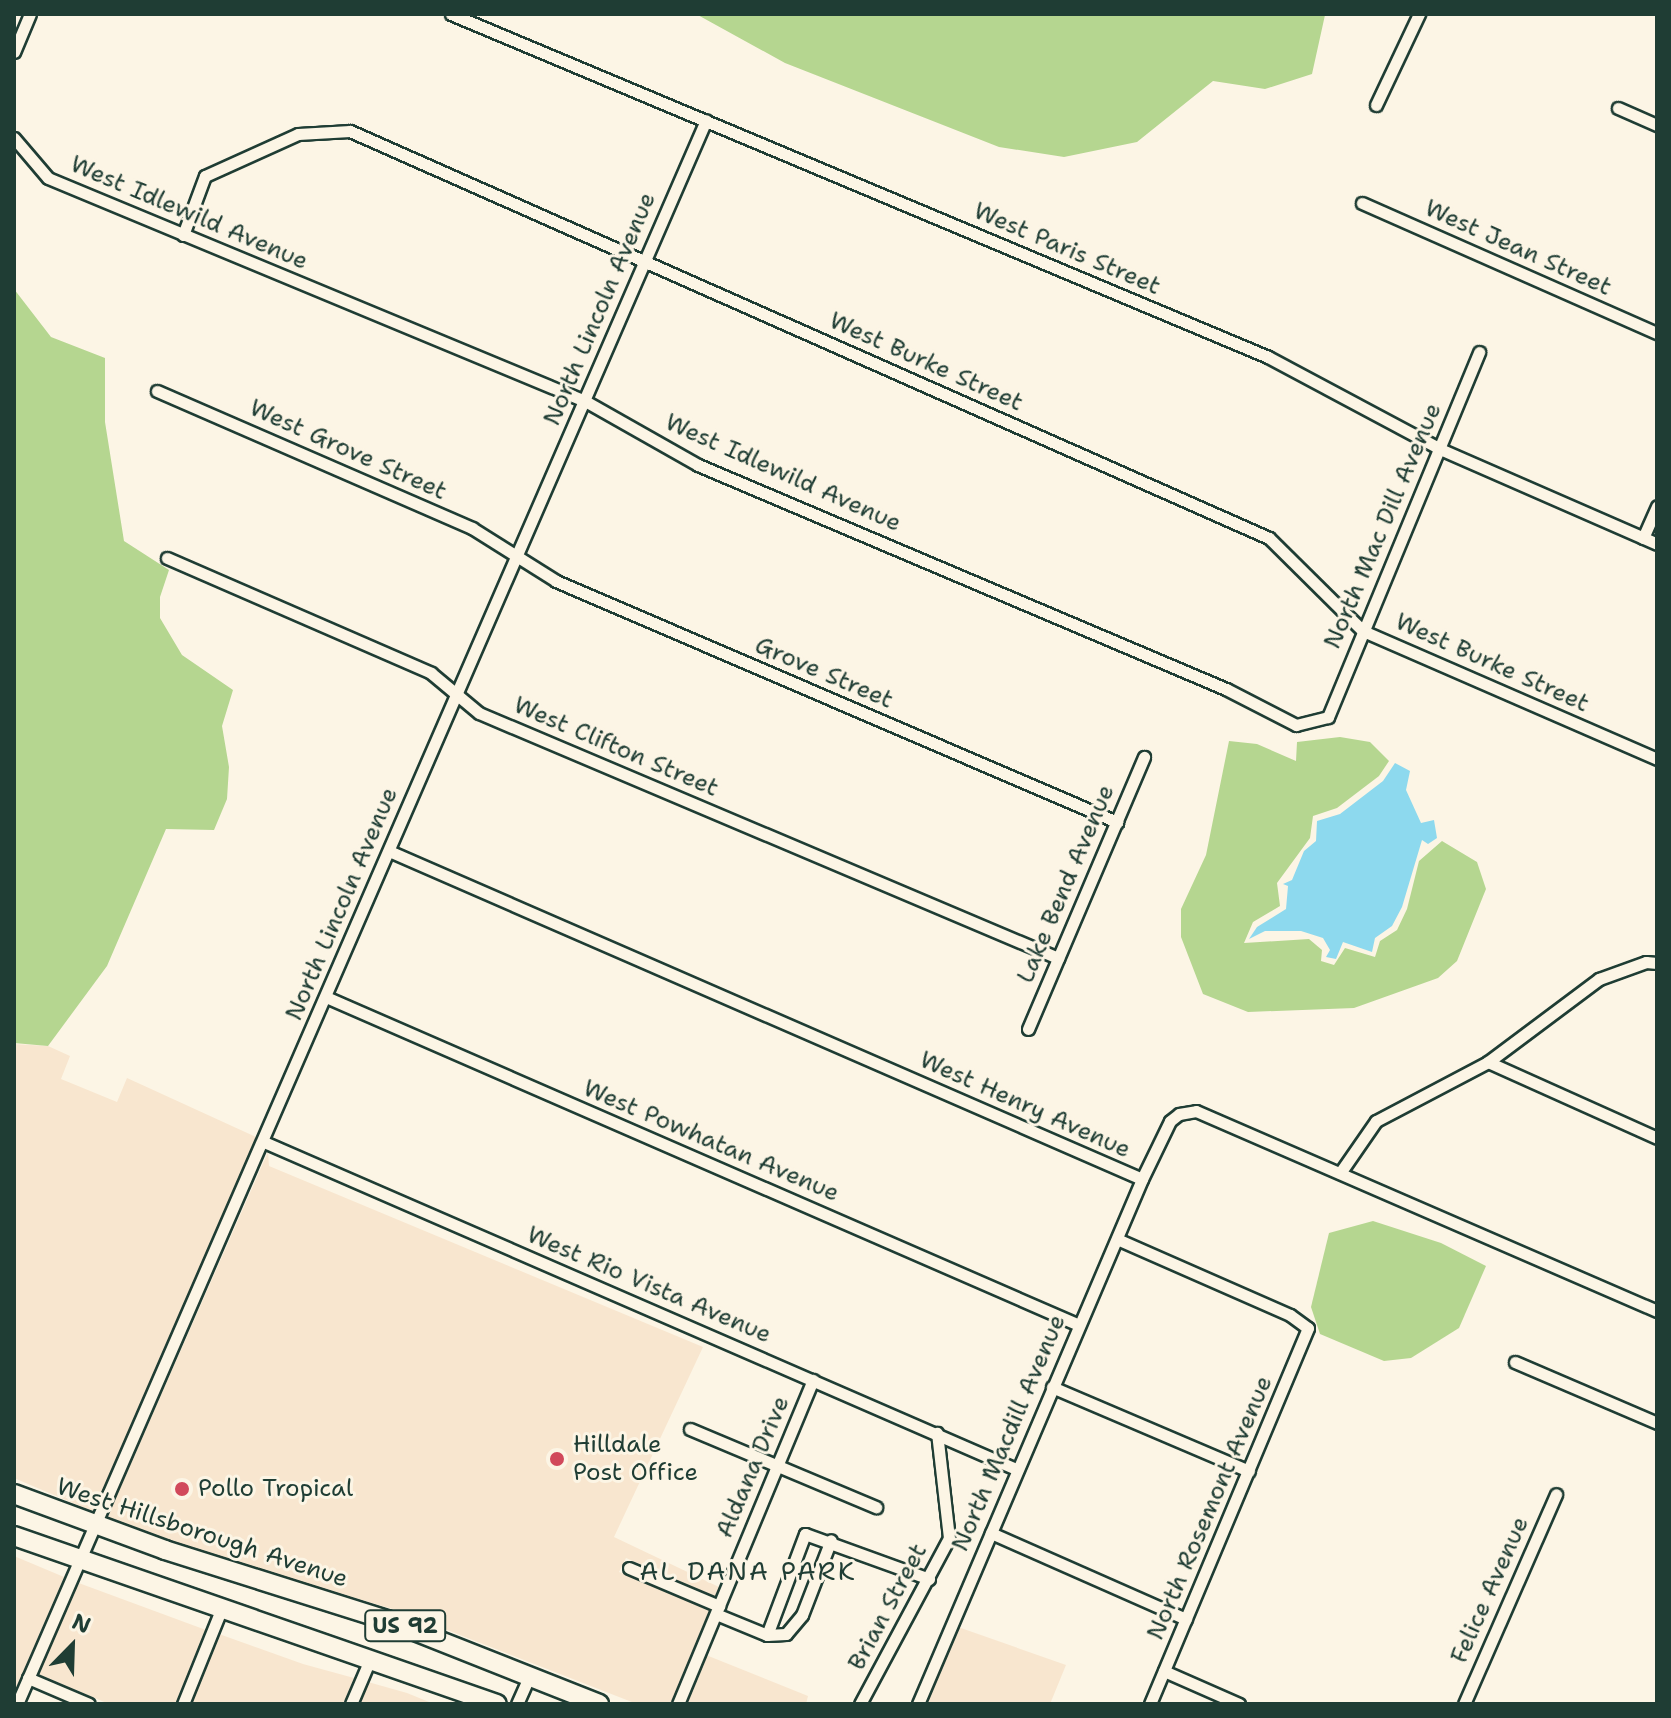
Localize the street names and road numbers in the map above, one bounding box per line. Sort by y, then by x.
street label: West Idlewild Avenue [66,150,312,276]
street label: North Lincoln Avenue [538,188,662,430]
street label: West Jean Street [1420,194,1616,302]
street label: West Paris Street [969,197,1165,301]
street label: West Burke Street [825,306,1027,418]
street label: West Grove Street [245,394,451,506]
street label: North Mac Dill Avenue [1318,399,1448,653]
street label: West Idlewild Avenue [661,408,905,538]
street label: West Burke Street [1391,607,1593,719]
street label: Grove Street [751,631,897,715]
street label: West Clifton Street [509,691,723,803]
street label: Lake Bend Avenue [1011,781,1121,987]
street label: North Lincoln Avenue [280,783,404,1025]
street label: West Henry Avenue [915,1046,1135,1164]
street label: West Powhatan Avenue [579,1074,843,1208]
street label: West Rio Vista Avenue [522,1220,776,1350]
street label: North Macdill Avenue [946,1310,1072,1556]
street label: North Rosemont Avenue [1141,1372,1279,1644]
street label: Aldana Drive [710,1392,796,1542]
street label: West Hillsborough Avenue [53,1472,351,1594]
street label: Felice Avenue [1445,1512,1535,1668]
street label: Brian Street [843,1539,933,1675]
road number: US 92 [363,1608,447,1644]

